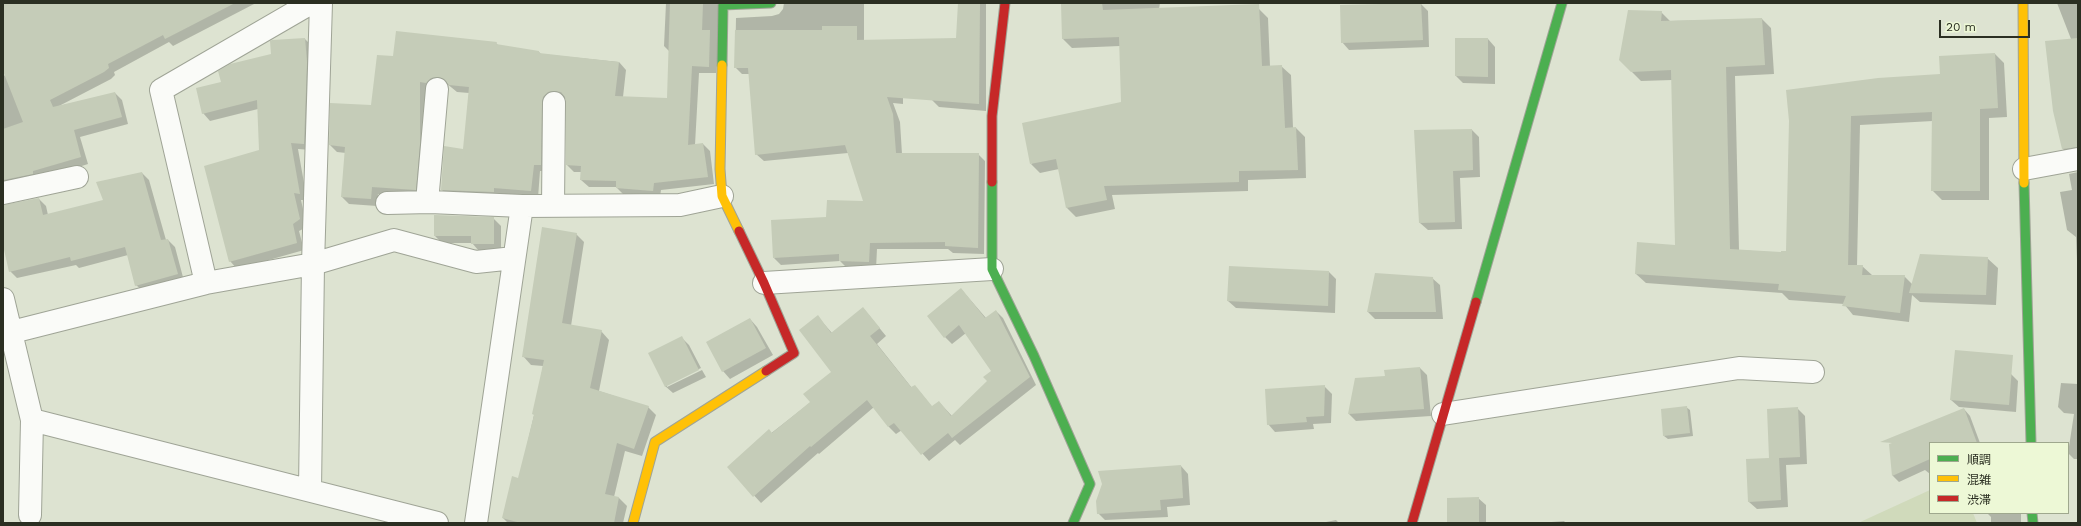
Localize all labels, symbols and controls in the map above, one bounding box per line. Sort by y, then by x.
scale bar [1941,12,2032,38]
text: 20 m [1946,20,1976,34]
legend [1929,442,2069,514]
text: 順調 [1967,453,1991,467]
text: 混雑 [1967,473,1991,487]
text: 渋滞 [1967,493,1991,507]

